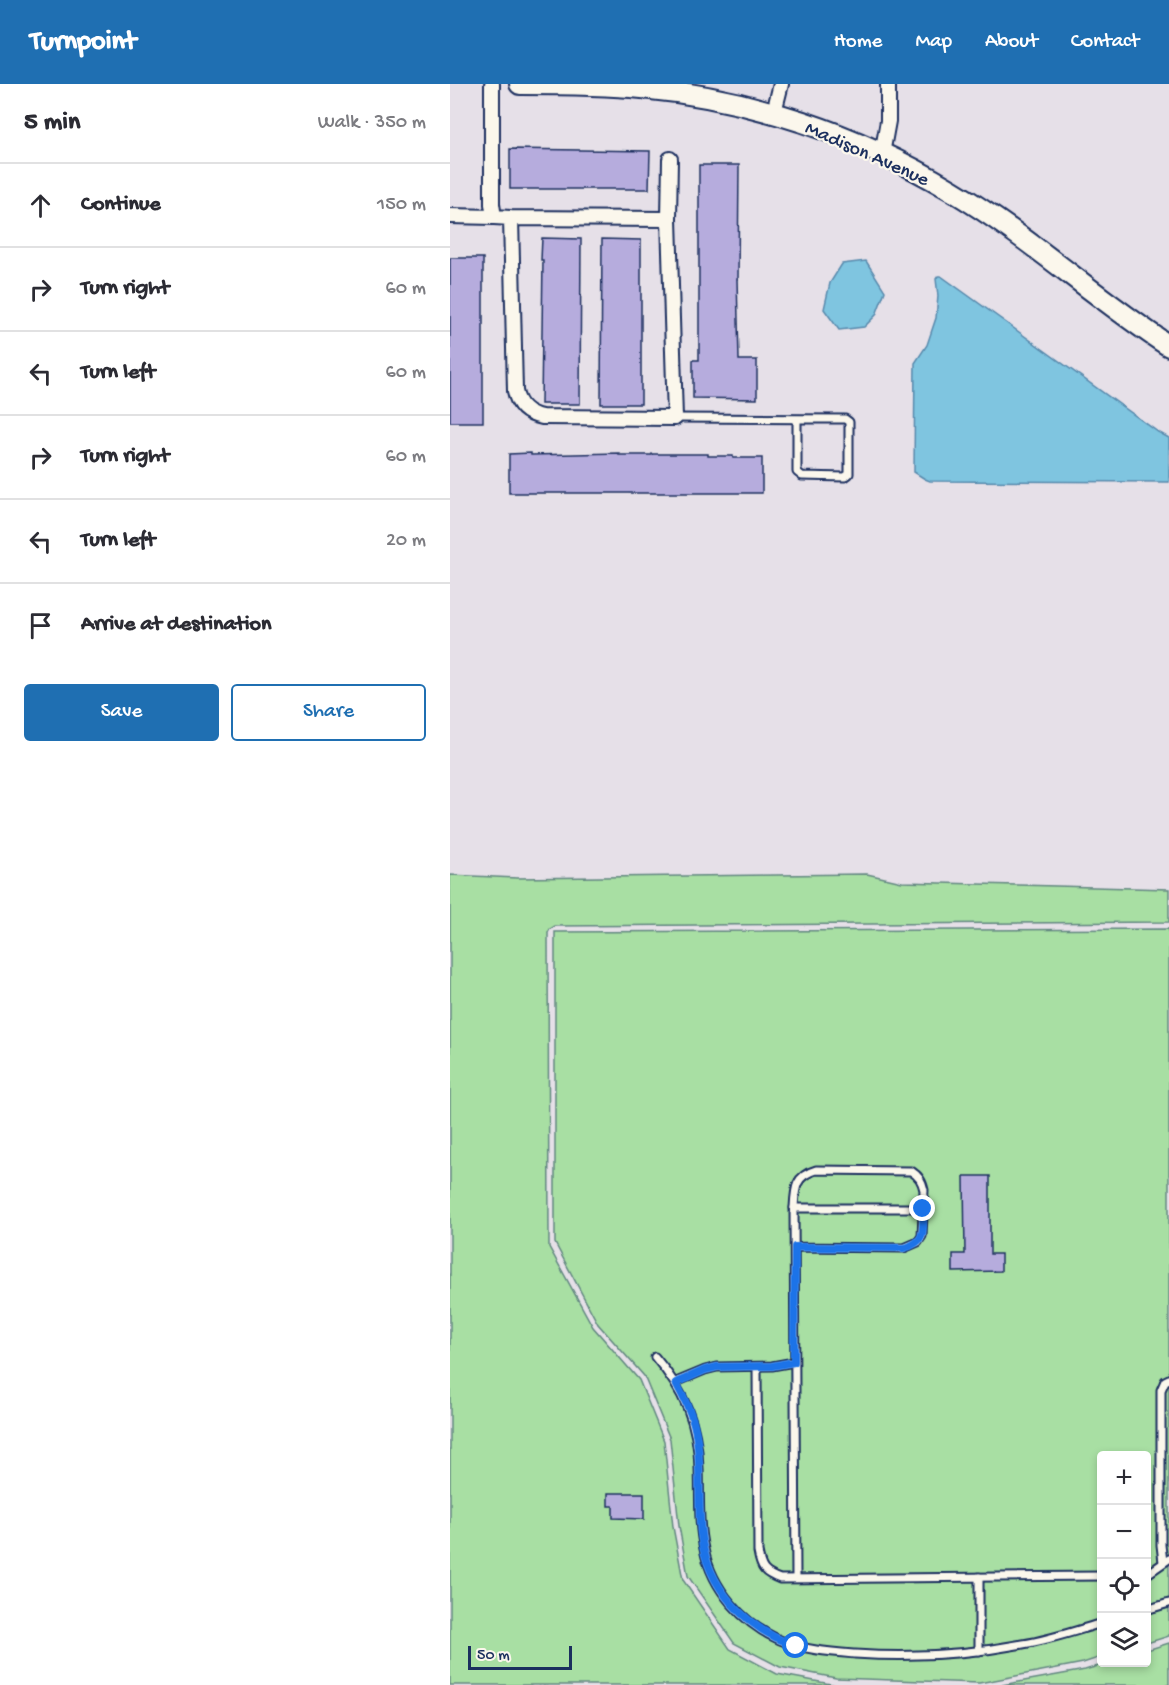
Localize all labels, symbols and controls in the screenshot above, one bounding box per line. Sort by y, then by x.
text: Turnpoint [30,26,136,59]
text: Home [834,30,882,55]
text: Map [915,30,952,55]
text: About [985,30,1038,55]
text: Contact [1071,30,1139,55]
text: 5 min [24,108,80,139]
text: Walk · 350 m [318,112,426,135]
street label: Madison Avenue [801,118,933,193]
icon: ahead [24,189,57,222]
text: Continue [81,192,161,218]
text: 150 m [377,194,426,217]
icon: right [24,273,57,306]
text: Turn right [81,276,169,302]
text: 60 m [386,278,426,301]
icon: left [24,357,57,390]
text: Turn left [81,360,155,386]
text: 60 m [386,362,426,385]
icon: right [24,441,57,474]
text: Turn right [81,444,169,470]
text: 60 m [386,446,426,469]
icon: left [24,525,57,558]
text: Turn left [81,528,155,554]
text: 20 m [386,530,426,553]
icon: arrive [24,609,57,642]
text: Arrive at destination [81,612,271,638]
button: Save [24,684,219,741]
button: Share [231,684,426,741]
route end [909,1195,935,1221]
map controls [1097,1451,1151,1667]
button: + [1097,1451,1151,1505]
button: − [1097,1505,1151,1559]
button: locate [1097,1559,1151,1613]
button: layers [1097,1613,1151,1667]
route start [782,1632,808,1658]
scale bar [468,1643,572,1670]
text: 50 m [477,1647,510,1666]

